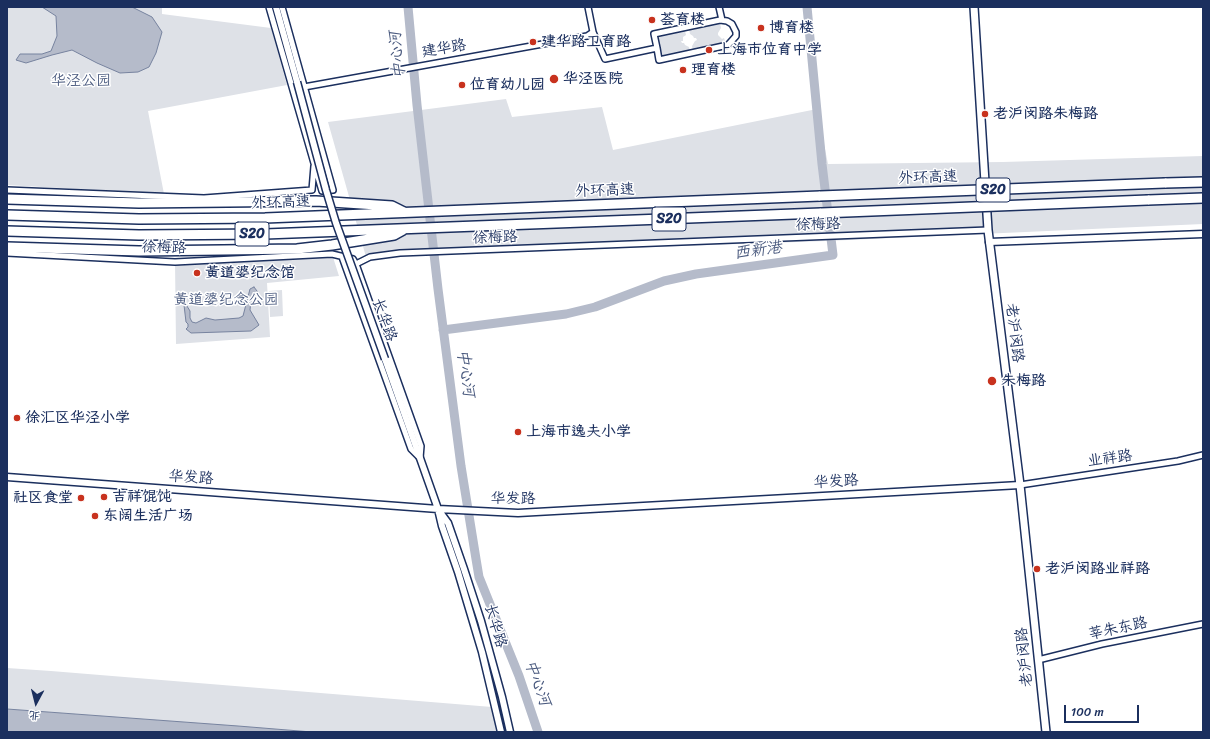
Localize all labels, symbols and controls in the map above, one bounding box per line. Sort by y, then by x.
place label: 荟育楼 [660,11,705,29]
marker: 荟育楼 [647,15,657,25]
place label: 博育楼 [769,19,814,37]
marker: 博育楼 [756,23,766,33]
water label: 中心河 [386,30,410,80]
place label: 建华路卫育路 [541,33,631,51]
street label: 建华路 [420,36,468,62]
marker: 建华路卫育路 [528,37,538,47]
place label: 上海市位育中学 [717,41,822,59]
marker: 上海市位育中学 [704,45,714,55]
place label: 理育楼 [691,61,736,79]
marker: 理育楼 [678,65,688,75]
place label: 华泾医院 [563,70,623,88]
park label: 华泾公园 [51,72,111,90]
marker: 华泾医院 [548,73,560,85]
place label: 位育幼儿园 [470,76,545,94]
marker: 位育幼儿园 [457,80,467,90]
place label: 老沪闵路朱梅路 [993,105,1098,123]
marker: 老沪闵路朱梅路 [980,109,990,119]
street label: 外环高速 [898,168,958,188]
road number: S20 [976,178,1010,202]
street label: 外环高速 [575,181,635,201]
street label: 外环高速 [251,193,311,213]
road number: S20 [652,207,686,231]
street label: 徐梅路 [795,215,841,235]
road number: S20 [235,222,269,246]
street label: 徐梅路 [472,228,518,248]
street label: 徐梅路 [141,238,187,258]
water label: 西新港 [733,238,783,264]
place label: 黄道婆纪念馆 [205,264,295,282]
marker: 黄道婆纪念馆 [192,268,202,278]
park label: 黄道婆纪念公园 [174,291,278,309]
street label: 长华路 [368,296,400,344]
street label: 老沪闵路 [1001,302,1027,364]
water label: 中心河 [452,348,478,398]
place label: 朱梅路 [1001,372,1046,390]
marker: 朱梅路 [986,375,998,387]
place label: 徐汇区华泾小学 [25,409,130,427]
marker: 徐汇区华泾小学 [12,413,22,423]
place label: 上海市逸夫小学 [526,423,631,441]
marker: 上海市逸夫小学 [513,427,523,437]
street label: 业祥路 [1086,447,1134,471]
street label: 华发路 [168,467,214,489]
street label: 华发路 [813,472,859,492]
place label: 吉祥馄饨 [112,488,172,506]
place label: 社区食堂 [13,489,73,507]
street label: 华发路 [491,490,535,508]
marker: 吉祥馄饨 [99,492,109,502]
marker: 社区食堂 [76,493,86,503]
place label: 东阔生活广场 [103,507,193,525]
marker: 东阔生活广场 [90,511,100,521]
place label: 老沪闵路业祥路 [1045,560,1150,578]
marker: 老沪闵路业祥路 [1032,564,1042,574]
street label: 长华路 [480,602,510,650]
street label: 莘朱东路 [1087,614,1149,644]
street label: 老沪闵路 [1013,626,1037,688]
water label: 中心河 [520,657,554,709]
north arrow [16,683,56,723]
scale bar [1066,697,1141,723]
text: 100 m [1071,701,1104,723]
text: 北 [28,705,41,726]

